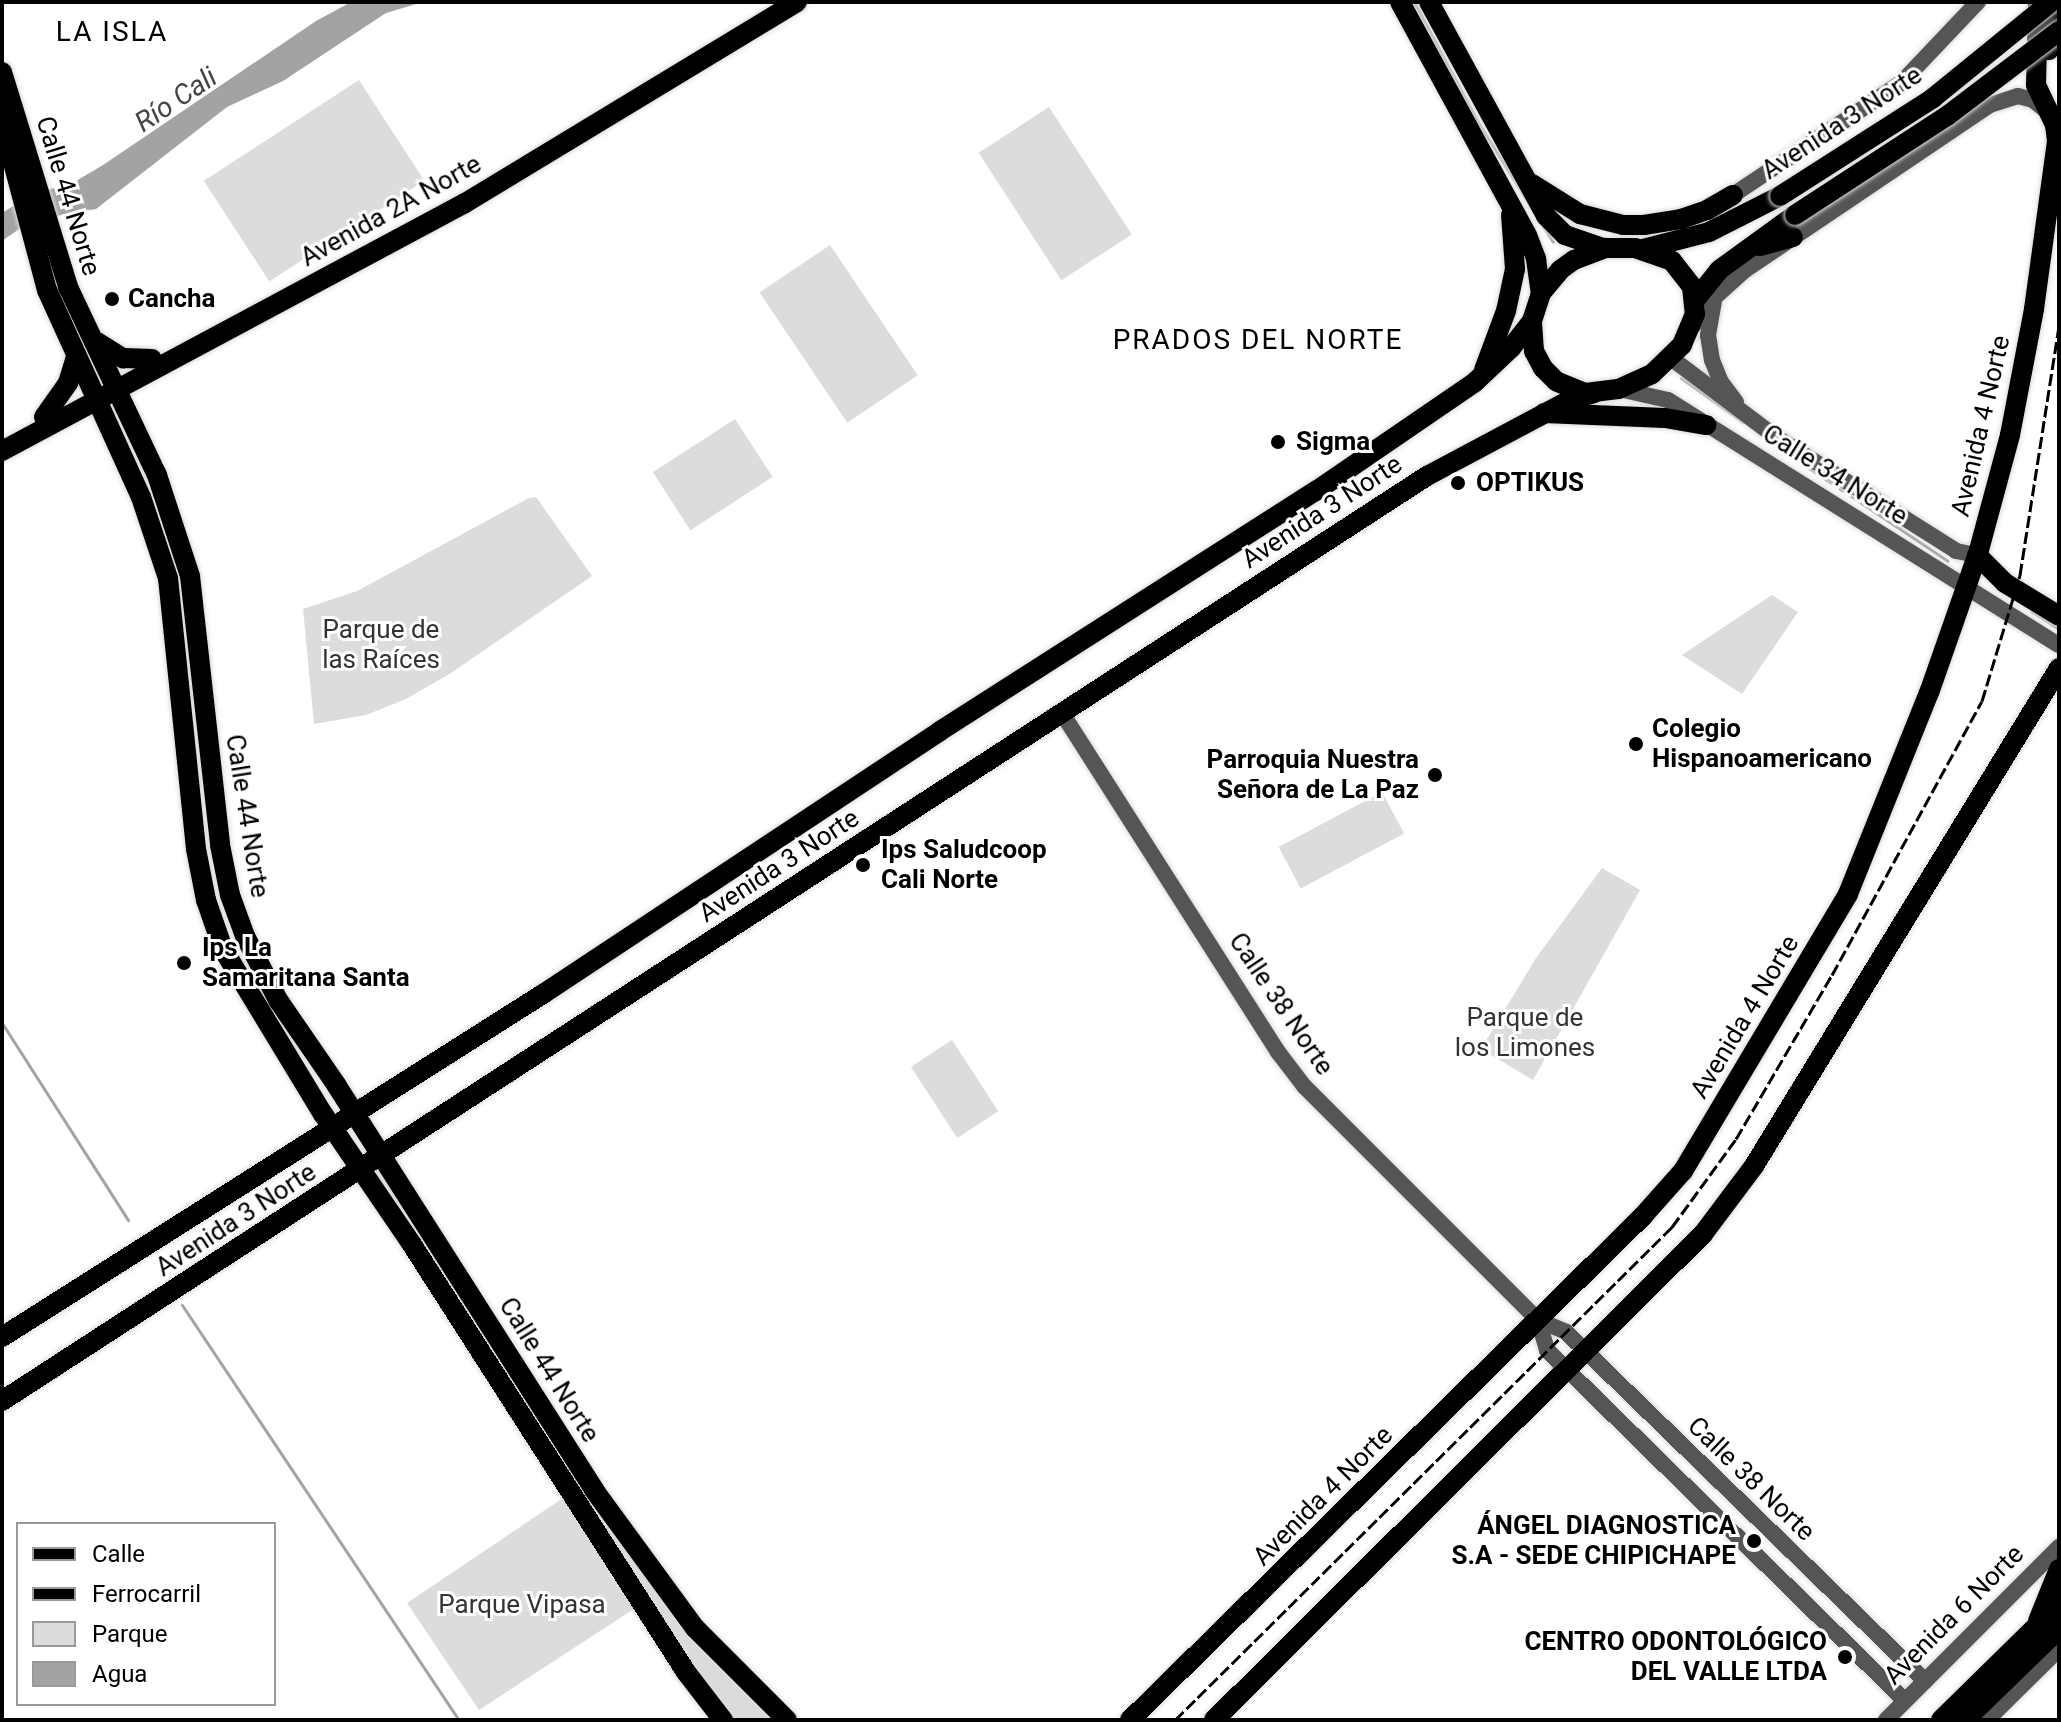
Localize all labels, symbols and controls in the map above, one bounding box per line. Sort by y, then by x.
district label: LA ISLA [56,15,168,49]
water label: Río Cali [129,60,223,140]
street label: Avenida 3 Norte [1756,60,1928,186]
street label: Calle 44 Norte [29,113,107,279]
street label: Avenida 2A Norte [295,148,487,274]
place label: Cancha [128,283,216,315]
marker: Cancha [103,290,121,308]
district label: PRADOS DEL NORTE [1113,323,1403,357]
street label: Avenida 4 Norte [1945,333,2017,519]
street label: Calle 34 Norte [1757,418,1913,532]
place label: Sigma [1296,426,1370,458]
marker: Sigma [1267,431,1289,453]
street label: Avenida 3 Norte [1236,449,1408,575]
place label: OPTIKUS [1476,467,1584,499]
marker: OPTIKUS [1447,472,1469,494]
park label: Parque de las Raíces [322,614,440,676]
place label: Colegio Hispanoamericano [1652,713,1872,774]
street label: Calle 44 Norte [219,732,275,900]
marker: Colegio Hispanoamericano [1627,735,1645,753]
place label: Parroquia Nuestra Señora de La Paz [1207,744,1419,806]
marker: Parroquia Nuestra Señora de La Paz [1426,766,1444,784]
street label: Avenida 3 Norte [693,803,865,929]
place label: Ips Saludcoop Cali Norte [881,834,1047,896]
marker: Ips Saludcoop Cali Norte [852,854,874,876]
street label: Calle 38 Norte [1222,927,1340,1081]
street label: Avenida 4 Norte [1684,930,1806,1104]
place label: Ips La Samaritana Santa [202,932,410,994]
marker: Ips La Samaritana Santa [173,952,195,974]
park label: Parque de los Limones [1455,1002,1595,1064]
street label: Avenida 3 Norte [150,1157,322,1283]
street label: Calle 44 Norte [492,1292,606,1448]
street label: Calle 38 Norte [1681,1411,1821,1547]
street label: Avenida 4 Norte [1247,1420,1399,1572]
place label: ÁNGEL DIAGNOSTICA S.A - SEDE CHIPICHAPE [1451,1510,1736,1572]
legend [16,1522,276,1706]
marker: ÁNGEL DIAGNOSTICA S.A - SEDE CHIPICHAPE [1743,1530,1765,1552]
street label: Avenida 6 Norte [1878,1539,2030,1691]
text: Calle [92,1540,145,1568]
text: Ferrocarril [92,1580,201,1608]
park label: Parque Vipasa [438,1589,606,1621]
text: Parque [92,1620,168,1648]
place label: CENTRO ODONTOLÓGICO DEL VALLE LTDA [1524,1626,1827,1688]
marker: CENTRO ODONTOLÓGICO DEL VALLE LTDA [1834,1646,1856,1668]
text: Agua [92,1660,147,1688]

